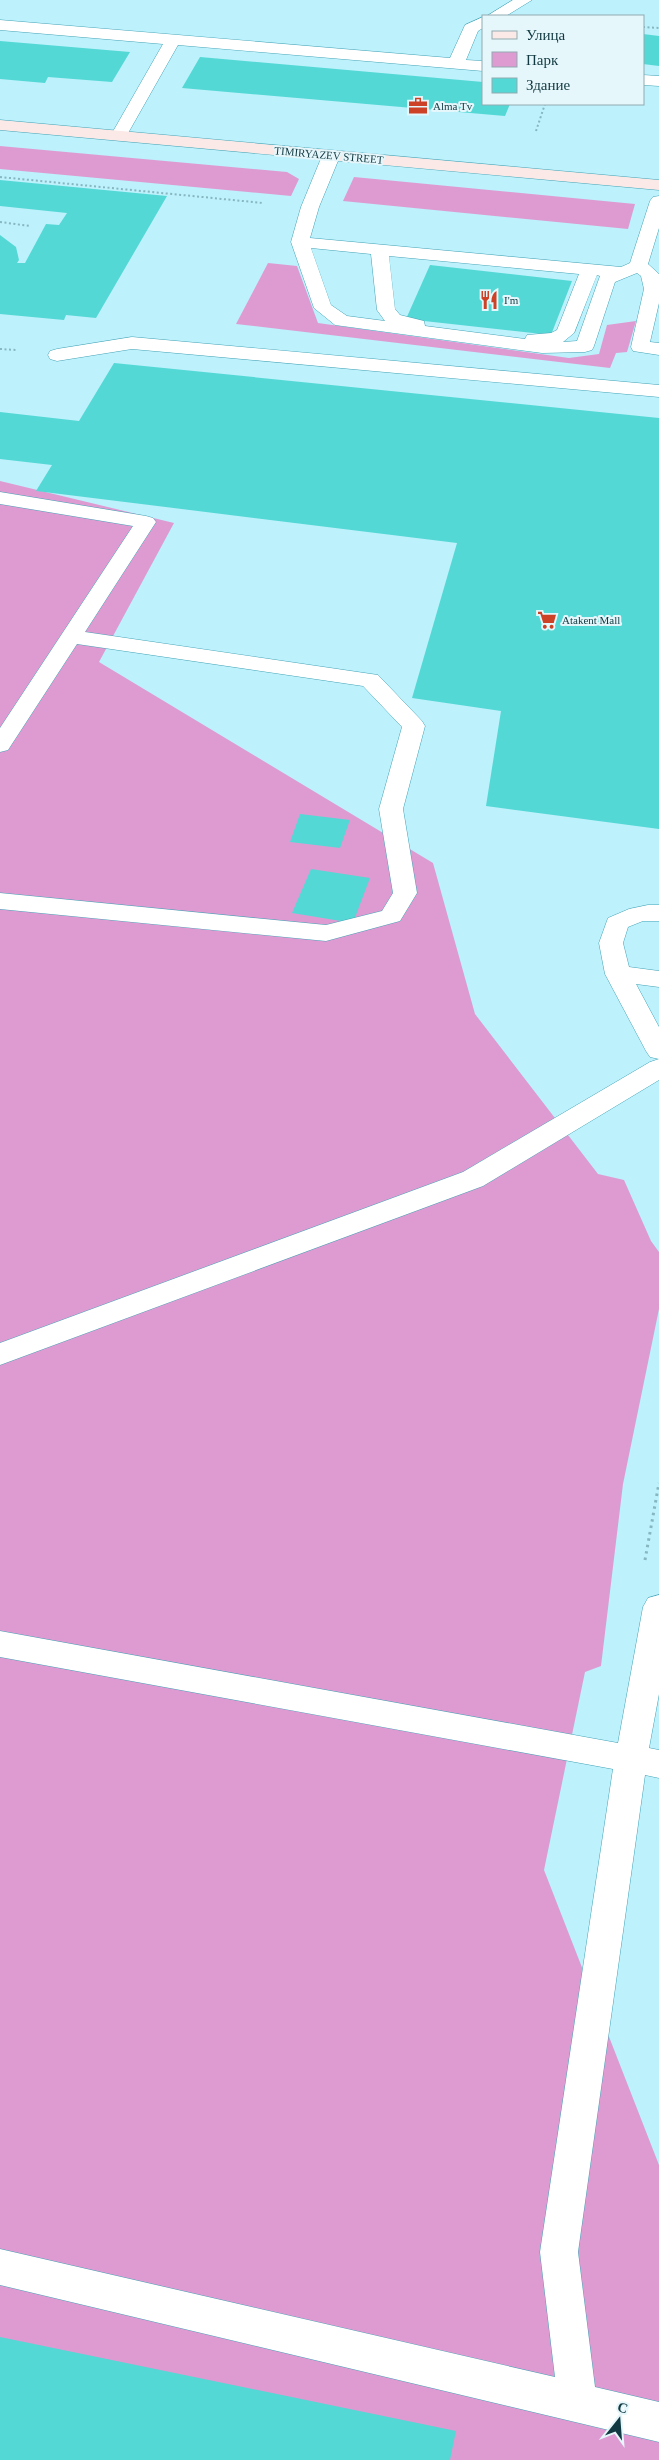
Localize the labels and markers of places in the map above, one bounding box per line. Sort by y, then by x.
office icon: Alma Tv [407,95,429,117]
place label: Alma Tv [433,100,473,112]
restaurant icon: I'm [478,289,500,311]
place label: I'm [504,294,519,306]
supermarket icon: Atakent Mall [536,609,558,631]
place label: Atakent Mall [562,614,620,626]

